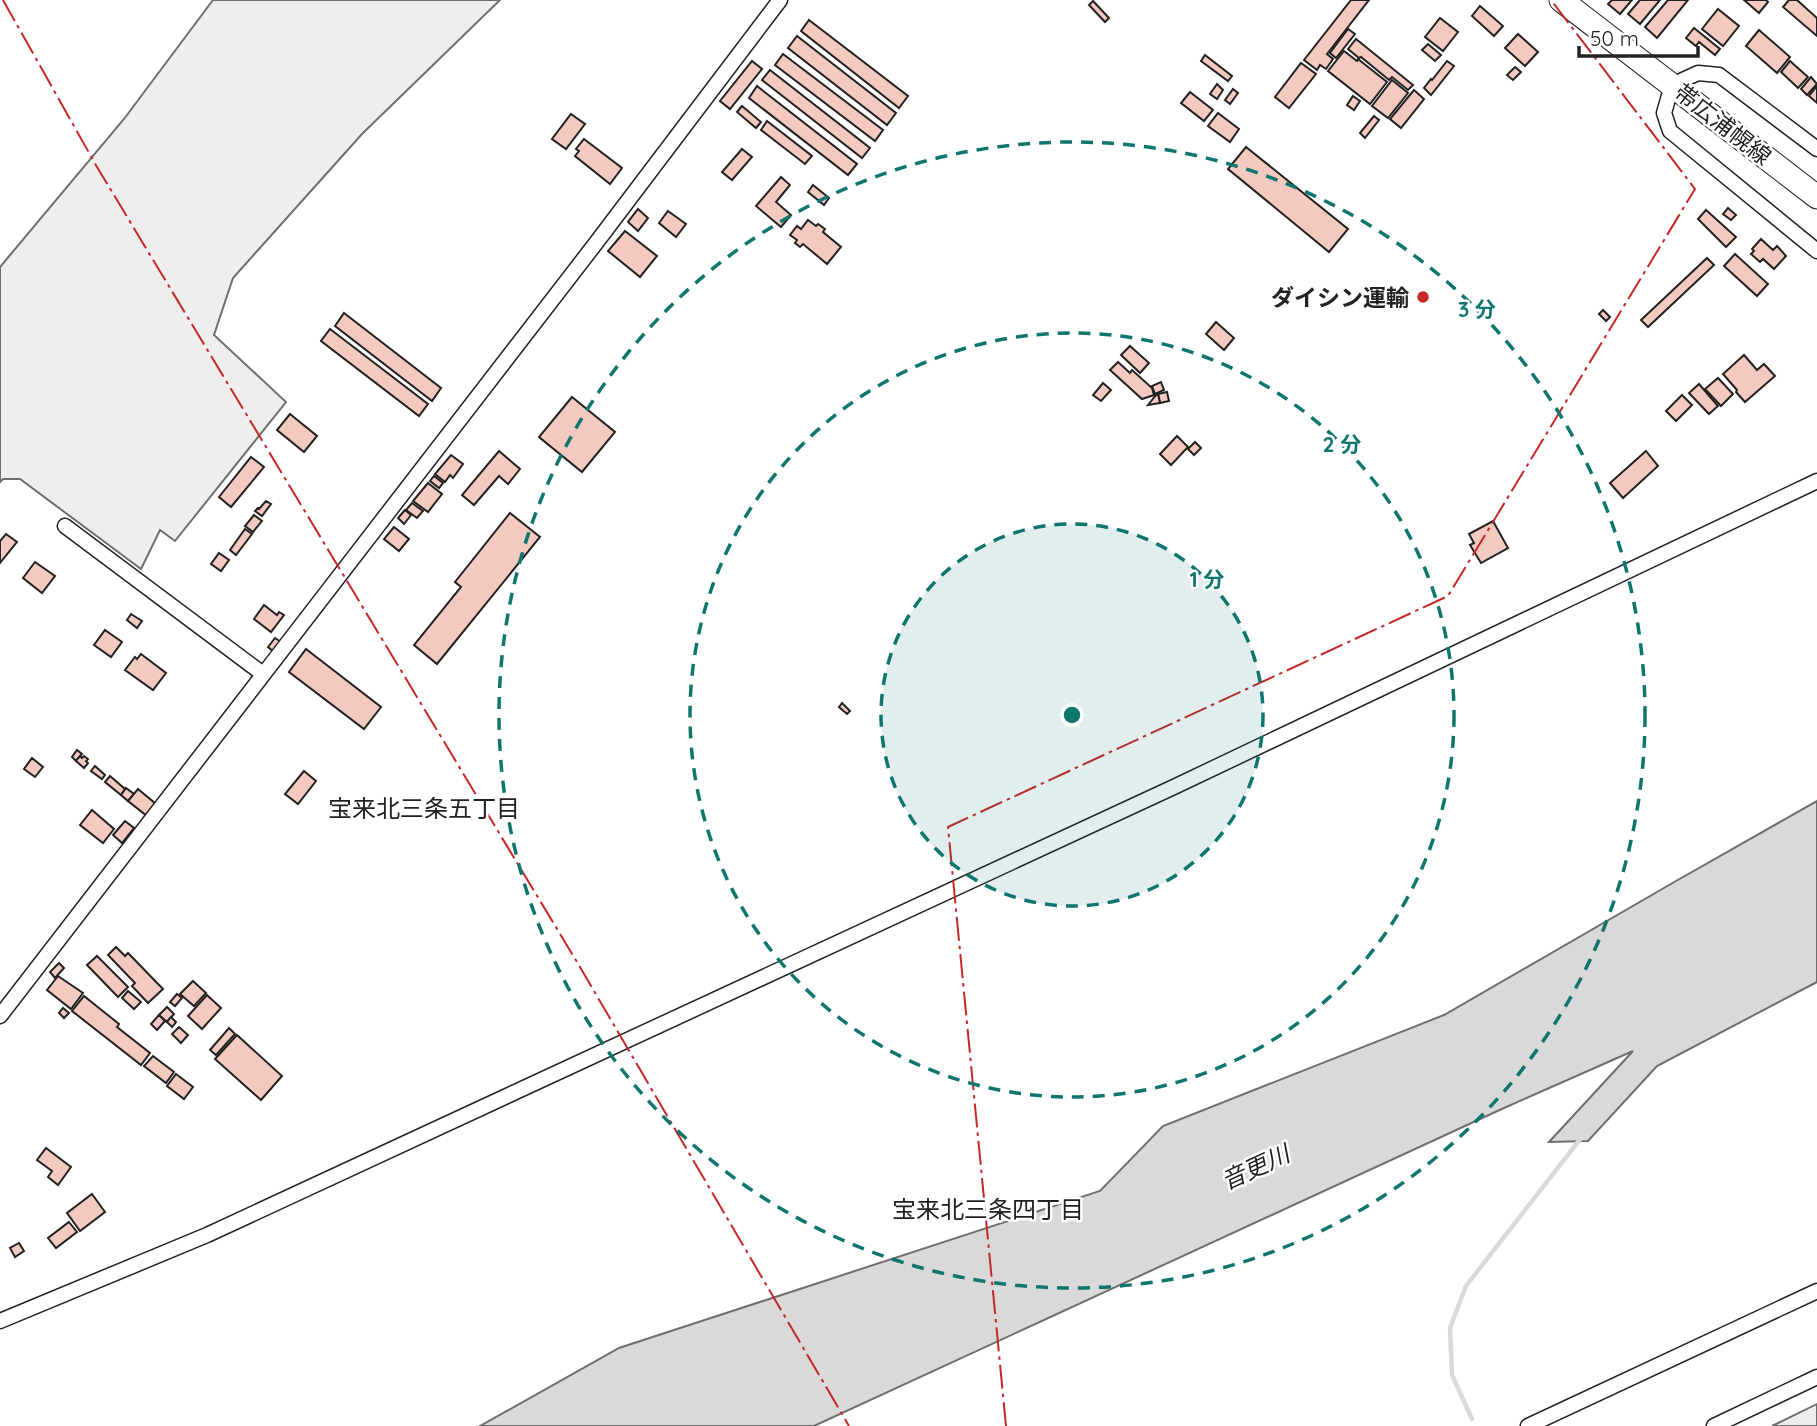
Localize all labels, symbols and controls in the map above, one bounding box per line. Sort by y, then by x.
scale bar [1579,14,1698,58]
text: 50 m [1590,25,1639,51]
street label: 帯広浦幌線 [1669,77,1777,171]
place label: ダイシン運輸 [1271,283,1409,312]
marker: ダイシン運輸 [1415,289,1431,305]
text: 3 分 [1458,296,1496,322]
text: 2 分 [1323,431,1361,457]
text: 1 分 [1189,566,1225,592]
centre of rings [1060,703,1084,727]
district label: 宝来北三条五丁目 [328,793,520,823]
water label: 音更川 [1216,1137,1297,1196]
district label: 宝来北三条四丁目 [892,1194,1084,1224]

